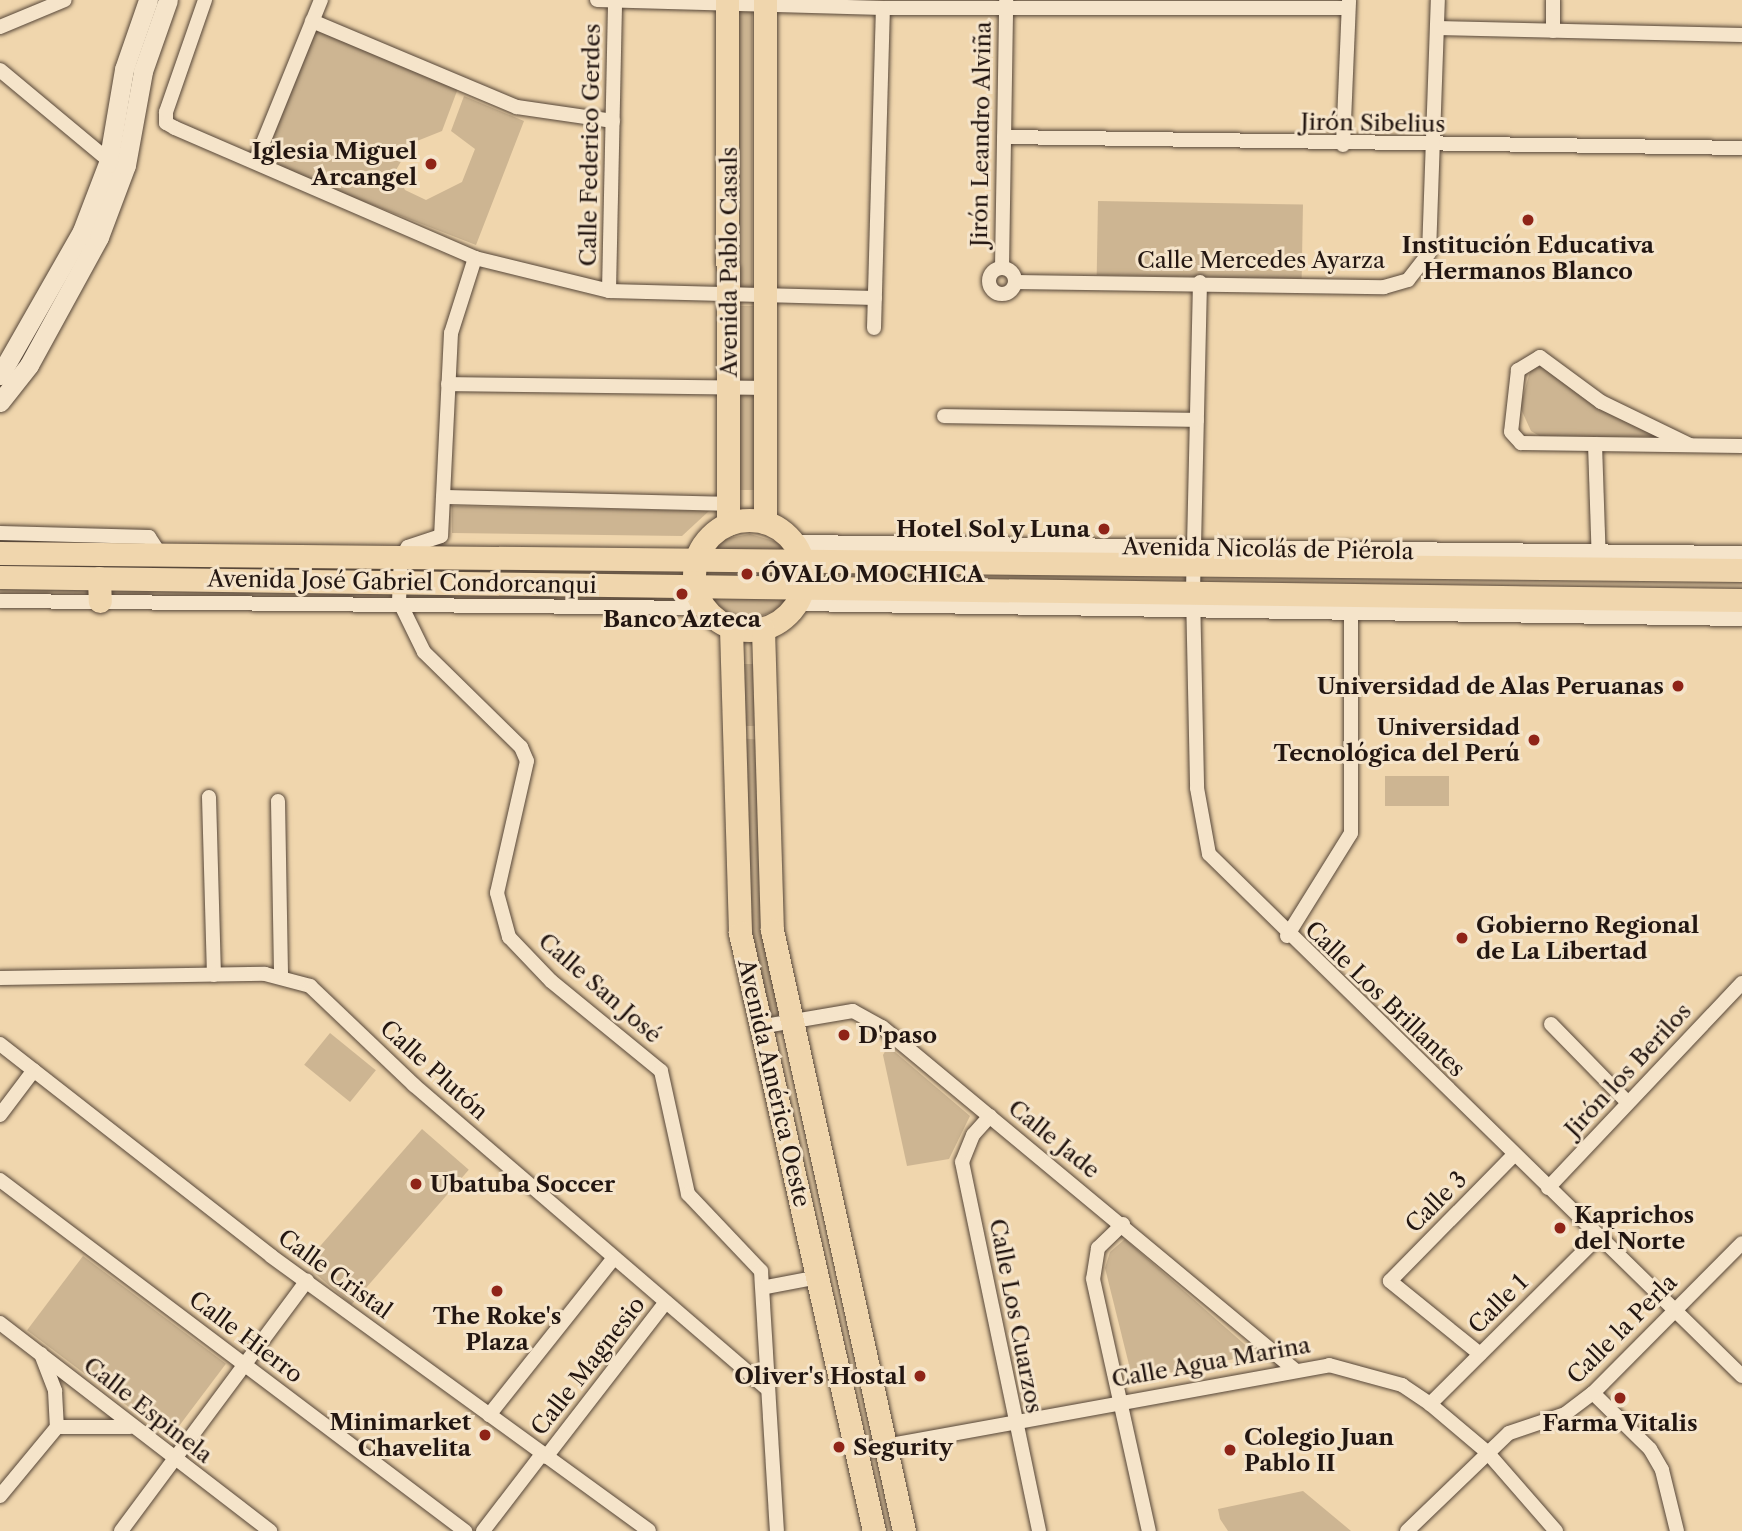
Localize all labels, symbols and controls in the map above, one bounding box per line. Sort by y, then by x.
street label: Jirón Leandro Alviña [965,20,997,248]
street label: Calle Federico Gerdes [574,23,606,267]
street label: Jirón Sibelius [1300,108,1446,138]
place label: Iglesia Miguel Arcangel [252,137,417,191]
street label: Avenida Pablo Casals [715,147,743,377]
marker: Iglesia Miguel Arcangel [423,156,439,172]
marker: Institución Educativa Hermanos Blanco [1520,212,1536,228]
place label: Institución Educativa Hermanos Blanco [1402,231,1654,285]
street label: Calle Mercedes Ayarza [1136,246,1386,274]
place label: Hotel Sol y Luna [895,515,1090,543]
marker: Hotel Sol y Luna [1096,521,1112,537]
street label: Avenida Nicolás de Piérola [1122,533,1414,565]
place label: ÓVALO MOCHICA [761,560,984,588]
street label: Avenida José Gabriel Condorcanqui [207,565,597,599]
marker: ÓVALO MOCHICA [739,566,755,582]
marker: Banco Azteca [674,586,690,602]
place label: Banco Azteca [603,605,761,633]
place label: Universidad de Alas Peruanas [1316,672,1664,700]
marker: Universidad de Alas Peruanas [1670,678,1686,694]
place label: Universidad Tecnológica del Perú [1273,713,1520,767]
marker: Universidad Tecnológica del Perú [1526,732,1542,748]
place label: Gobierno Regional de La Libertad [1476,911,1699,965]
street label: Calle Los Brillantes [1299,916,1471,1082]
street label: Calle San José [533,927,667,1049]
marker: Gobierno Regional de La Libertad [1454,930,1470,946]
street label: Avenida América Oeste [732,956,816,1210]
street label: Jirón los Berilos [1559,997,1697,1143]
street label: Calle Plutón [374,1014,494,1126]
place label: D'paso [858,1021,937,1049]
marker: D'paso [836,1027,852,1043]
street label: Calle Jade [1003,1094,1105,1184]
street label: Calle 3 [1400,1166,1472,1238]
place label: Ubatuba Soccer [430,1170,615,1198]
marker: Ubatuba Soccer [408,1176,424,1192]
place label: Kaprichos del Norte [1574,1201,1694,1255]
street label: Calle Los Cuarzos [984,1216,1048,1416]
marker: Kaprichos del Norte [1552,1220,1568,1236]
street label: Calle Cristal [273,1223,397,1325]
street label: Calle la Perla [1561,1268,1683,1390]
street label: Calle 1 [1463,1269,1533,1339]
marker: The Roke's Plaza [489,1283,505,1299]
street label: Calle Hierro [184,1285,308,1389]
street label: Calle Magnesio [525,1291,651,1441]
place label: The Roke's Plaza [433,1302,561,1356]
street label: Calle Agua Marina [1109,1331,1313,1393]
street label: Calle Espinela [78,1351,218,1469]
place label: Oliver's Hostal [734,1362,906,1390]
marker: Oliver's Hostal [912,1368,928,1384]
marker: Farma Vitalis [1612,1390,1628,1406]
place label: Minimarket Chavelita [329,1408,471,1462]
place label: Farma Vitalis [1542,1409,1698,1437]
place label: Colegio Juan Pablo II [1244,1423,1394,1477]
marker: Minimarket Chavelita [477,1427,493,1443]
place label: Segurity [853,1433,953,1461]
marker: Segurity [831,1439,847,1455]
marker: Colegio Juan Pablo II [1222,1442,1238,1458]

